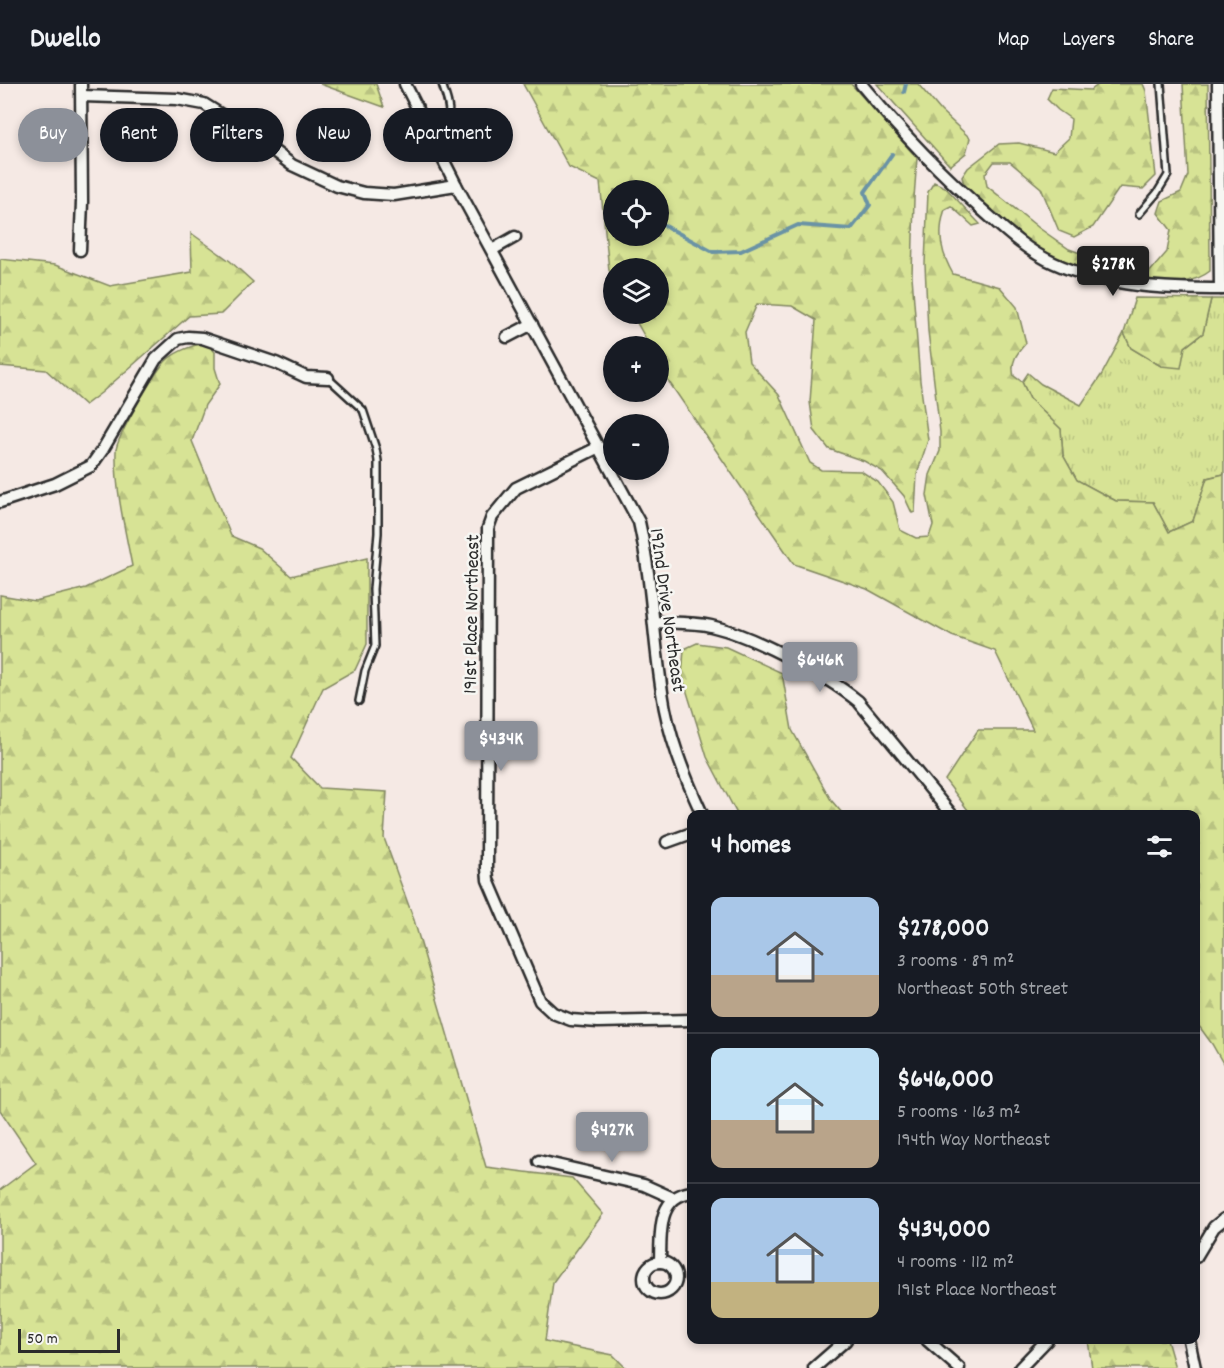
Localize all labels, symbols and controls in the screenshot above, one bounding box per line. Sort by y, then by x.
text: Dwello [30,21,101,61]
text: Map [998,26,1029,56]
text: Layers [1062,26,1115,56]
text: Share [1148,26,1194,56]
chip: Buy [18,108,88,162]
chip: Rent [100,108,178,162]
chip: Filters [190,108,284,162]
chip: New [296,108,371,162]
chip: Apartment [383,108,513,162]
map controls [603,180,669,480]
button: locate [603,180,669,246]
pin: $278K [1071,246,1155,297]
text: $278K [1091,251,1135,279]
button: layers [603,258,669,324]
button: + [603,336,669,402]
button: − [603,414,669,480]
street label: 192nd Drive Northeast [641,527,691,694]
street label: 191st Place Northeast [458,534,488,694]
pin: $646K [778,642,862,693]
text: $646K [796,647,844,675]
pin: $434K [459,721,543,772]
text: $434K [479,726,523,754]
text: 4 homes [711,828,791,865]
icon: filters [1143,830,1176,863]
text: $278,000 [897,911,989,948]
icon: home [759,921,831,993]
text: 3 rooms · 89 m² [897,948,1014,976]
text: Northeast 50th Street [897,976,1068,1004]
text: $646,000 [897,1062,994,1099]
icon: home [759,1072,831,1144]
text: 5 rooms · 163 m² [897,1099,1021,1127]
pin: $427K [570,1112,654,1163]
text: $427K [590,1117,634,1145]
text: 194th Way Northeast [897,1127,1050,1155]
text: $434,000 [897,1212,991,1249]
icon: home [759,1222,831,1294]
text: 4 rooms · 112 m² [897,1249,1014,1277]
text: 191st Place Northeast [897,1277,1057,1305]
scale bar [18,1326,120,1354]
text: 50 m [27,1328,58,1351]

